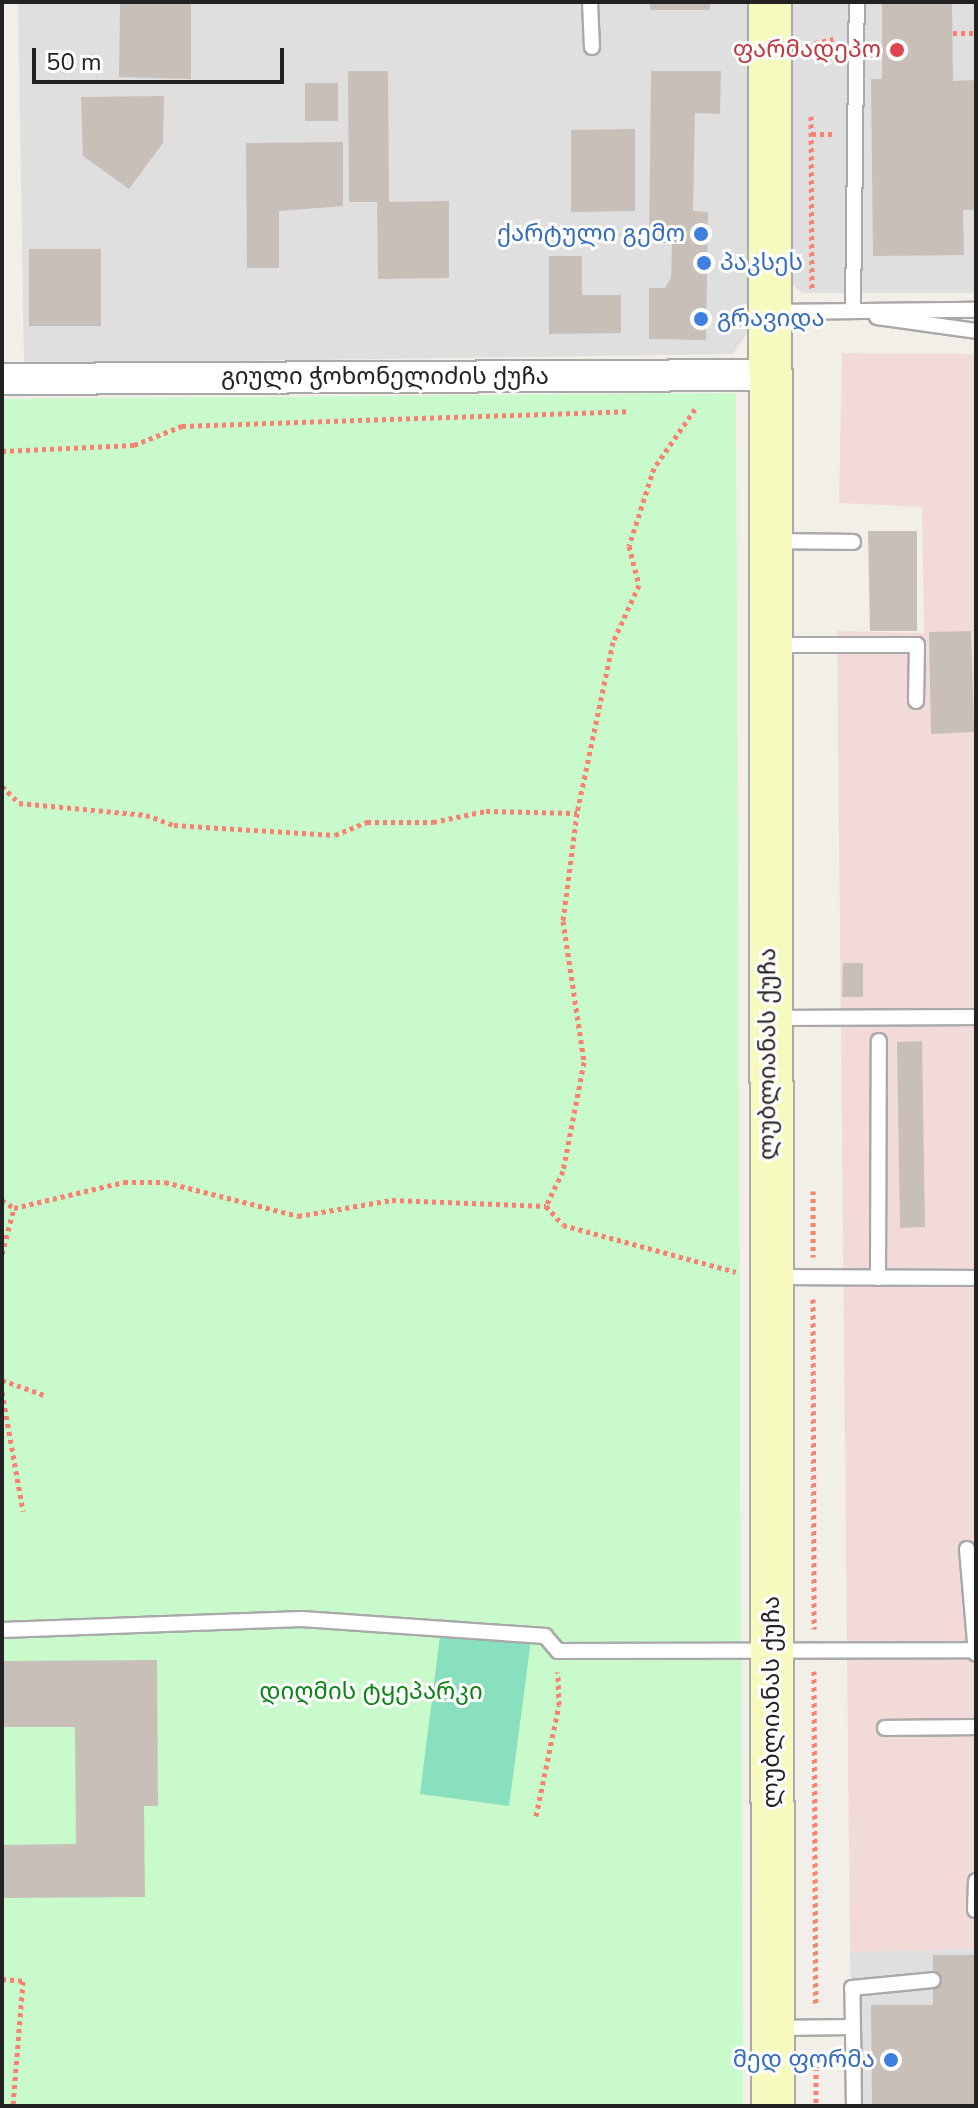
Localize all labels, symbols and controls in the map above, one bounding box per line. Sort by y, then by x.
scale bar [36,32,288,82]
place label: ფარმადეპო [733,36,881,64]
marker: ფარმადეპო [888,41,906,59]
text: 50 m [46,46,102,78]
place label: ქარტული გემო [497,220,685,248]
marker: ქარტული გემო [692,225,710,243]
place label: პაკსეს [720,249,803,277]
marker: პაკსეს [695,254,713,272]
place label: გრავიდა [717,305,825,333]
marker: გრავიდა [692,310,710,328]
street label: გიული ჭოხონელიძის ქუჩა [221,363,549,391]
street label: ლუბლიანას ქუჩა [754,948,782,1160]
street label: ლუბლიანას ქუჩა [758,1596,786,1808]
park label: დიღმის ტყეპარკი [259,1678,483,1706]
place label: მედ ფორმა [733,2046,875,2074]
marker: მედ ფორმა [882,2051,900,2069]

